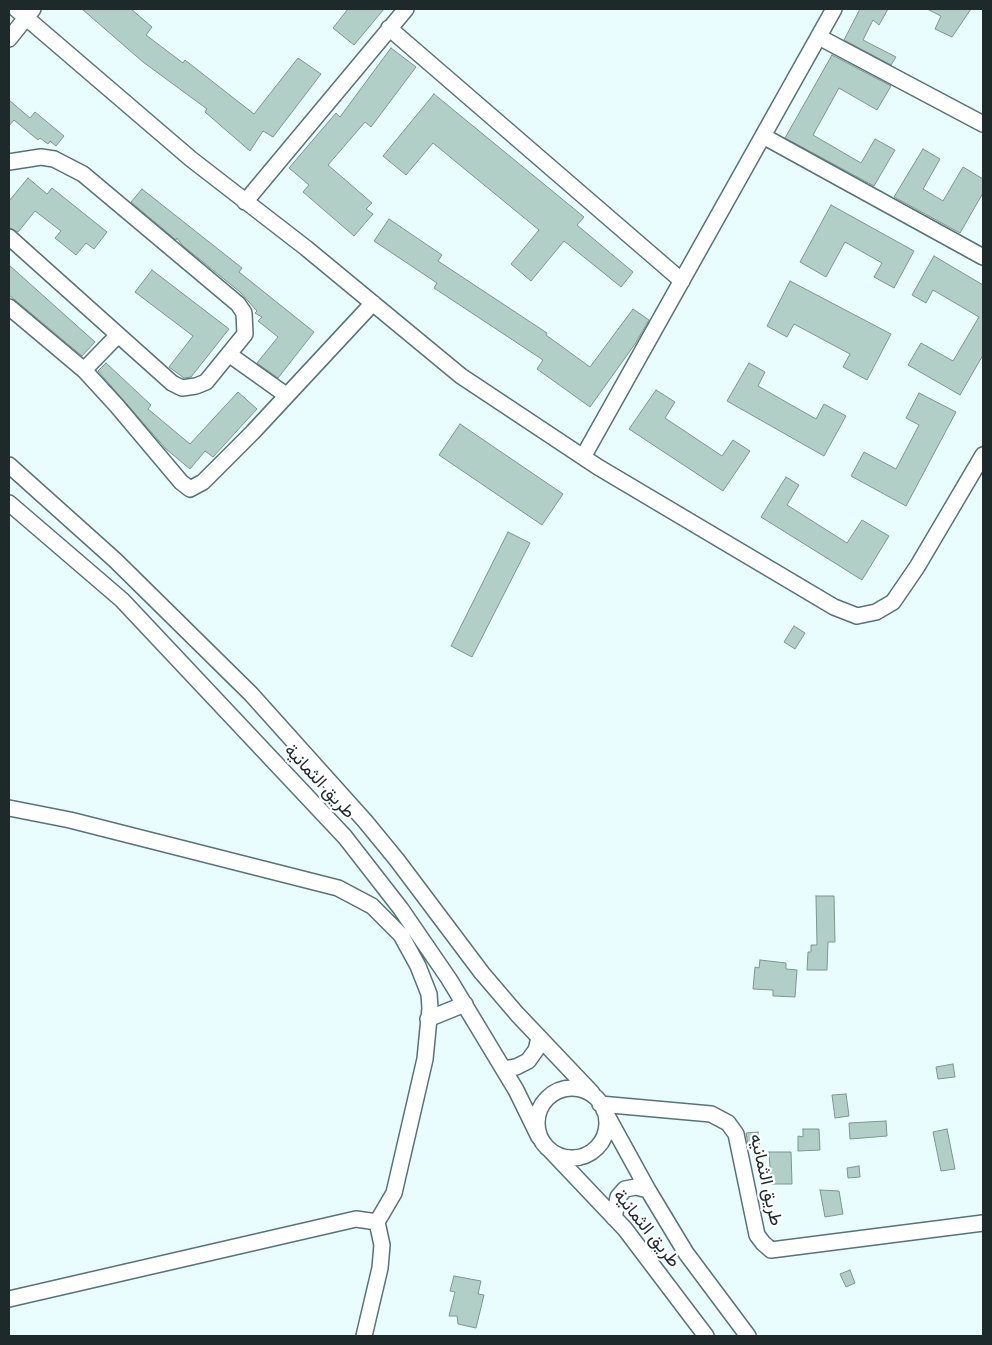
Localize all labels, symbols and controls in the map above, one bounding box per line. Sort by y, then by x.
street label: طريق الثمانية [279,740,359,824]
street label: طريق الثمانيه [744,1132,786,1228]
street label: طريق الثمانية [608,1186,684,1272]

